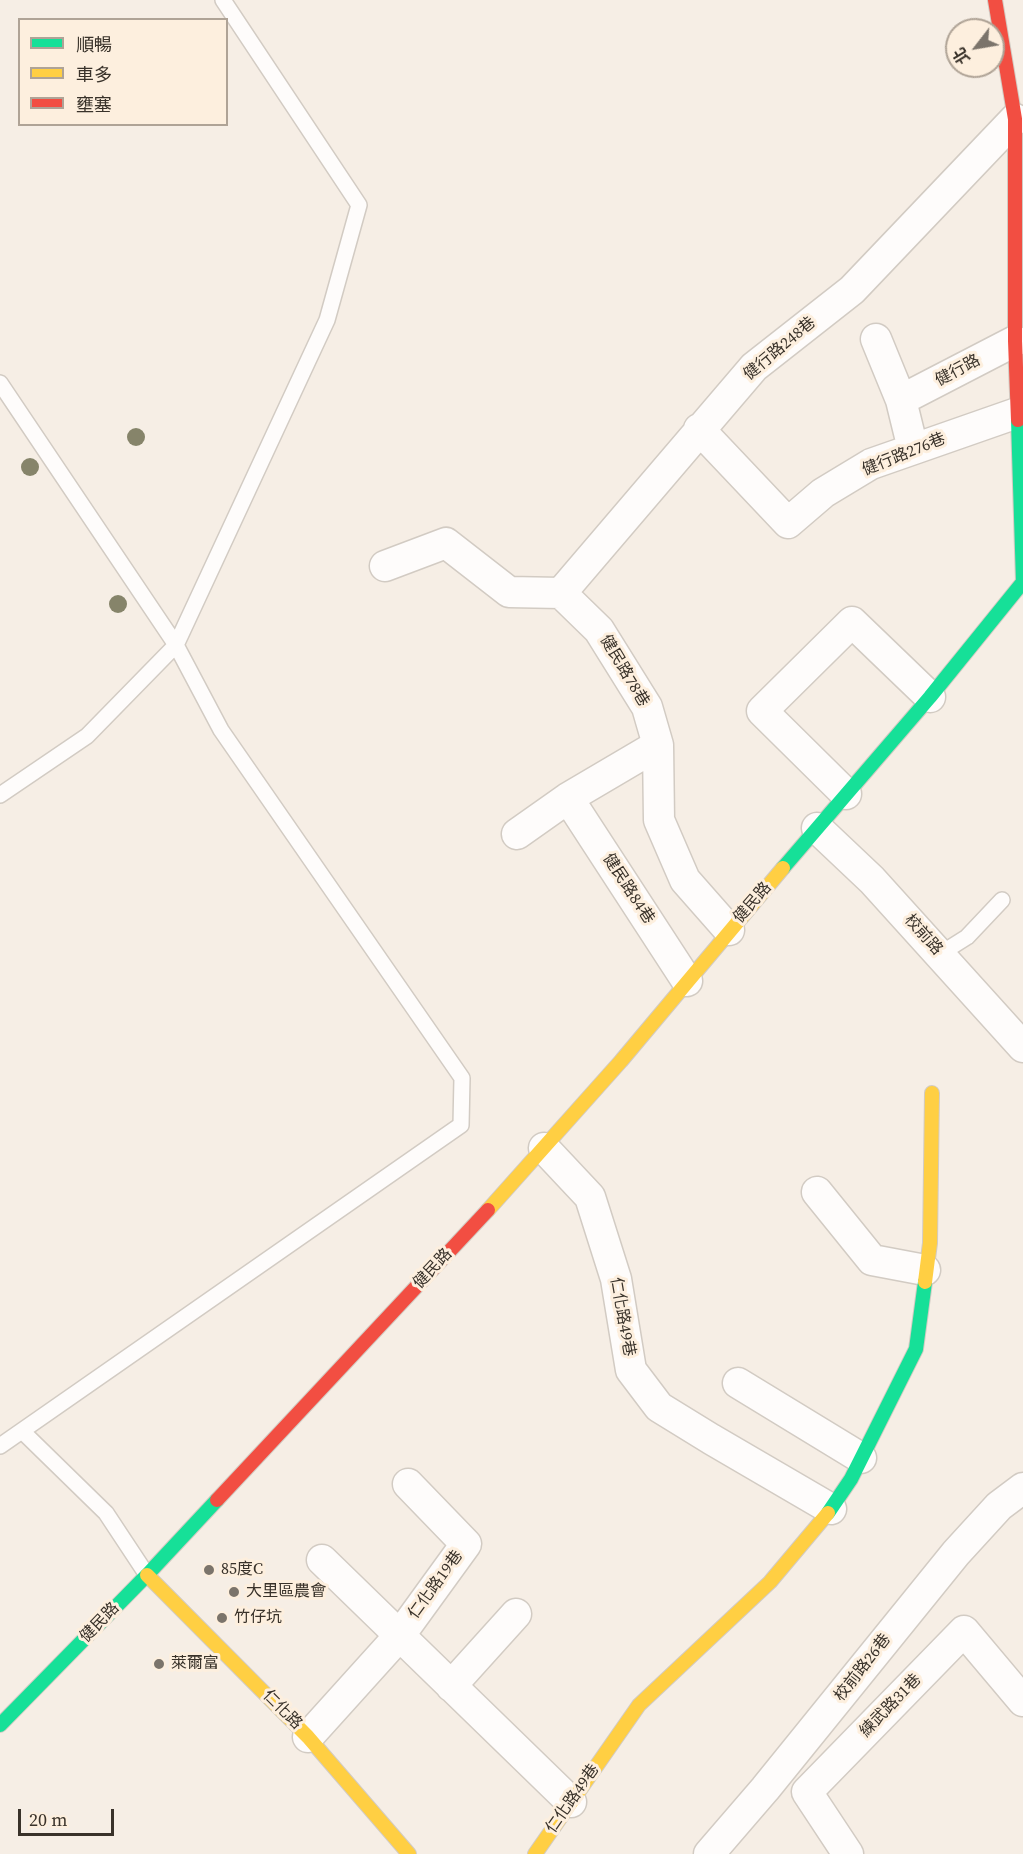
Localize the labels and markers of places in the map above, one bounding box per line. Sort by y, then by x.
place label: 85度C [221,1560,263,1580]
marker: 85度C [202,1563,216,1577]
place label: 大里區農會 [246,1582,326,1602]
marker: 大里區農會 [227,1585,241,1599]
place label: 竹仔坑 [234,1608,282,1628]
marker: 竹仔坑 [215,1611,229,1625]
place label: 萊爾富 [171,1654,219,1674]
marker: 萊爾富 [152,1657,166,1671]

